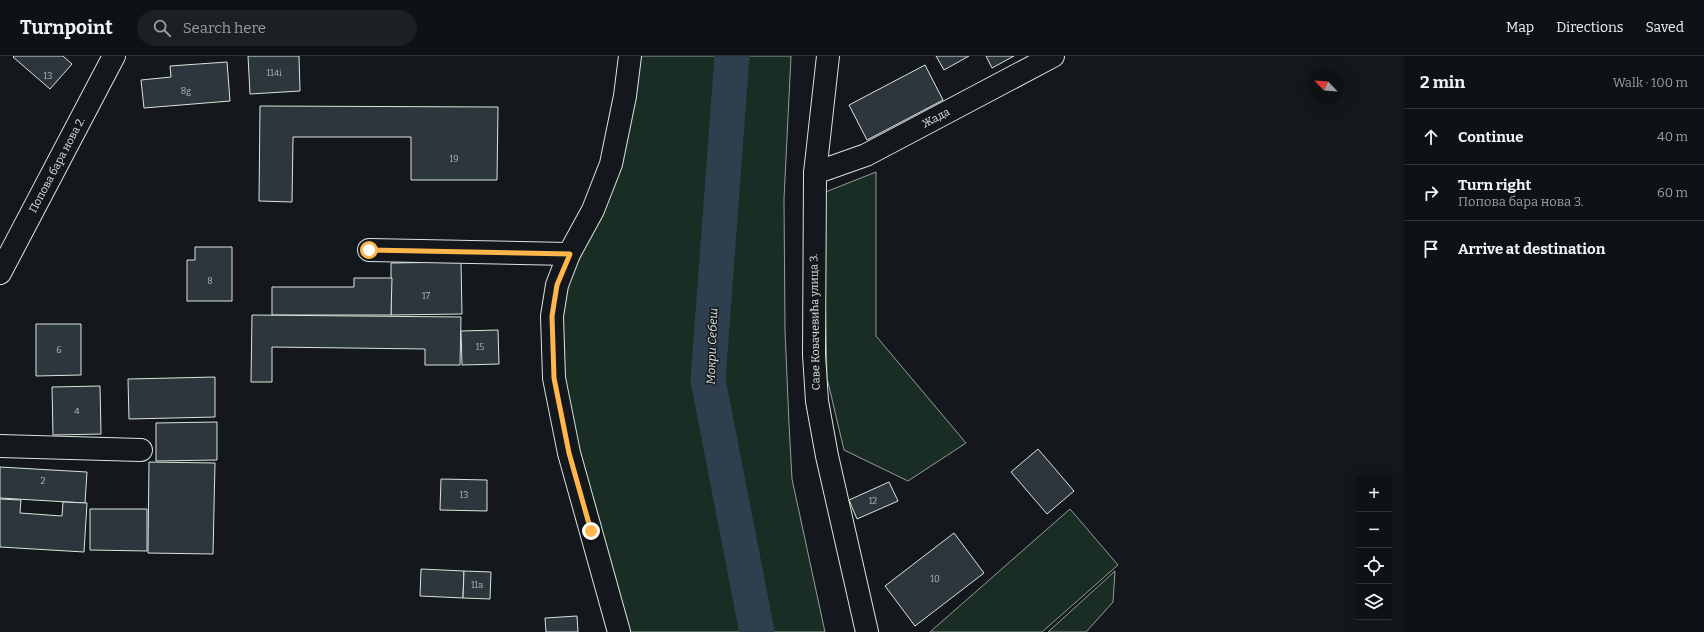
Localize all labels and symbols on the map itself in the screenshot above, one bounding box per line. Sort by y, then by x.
house number: 114i [266,68,282,78]
north arrow [1308,68,1344,104]
house number: 13 [44,71,52,81]
house number: 8g [181,86,191,96]
street label: Жада [920,105,952,131]
street label: Попова бара нова 2. [26,115,88,215]
house number: 19 [450,154,458,164]
route start [360,241,378,259]
street label: Саве Ковачевића улица 3. [807,254,823,390]
house number: 8 [207,276,213,286]
house number: 17 [422,291,431,301]
water label: Мокри Себеш [704,307,720,385]
house number: 15 [476,342,484,352]
house number: 6 [56,345,62,355]
house number: 4 [74,406,80,416]
house number: 2 [41,476,46,486]
house number: 13 [460,490,468,500]
house number: 12 [869,496,877,506]
route end [582,522,600,540]
house number: 10 [930,574,940,584]
house number: 11a [471,580,483,590]

